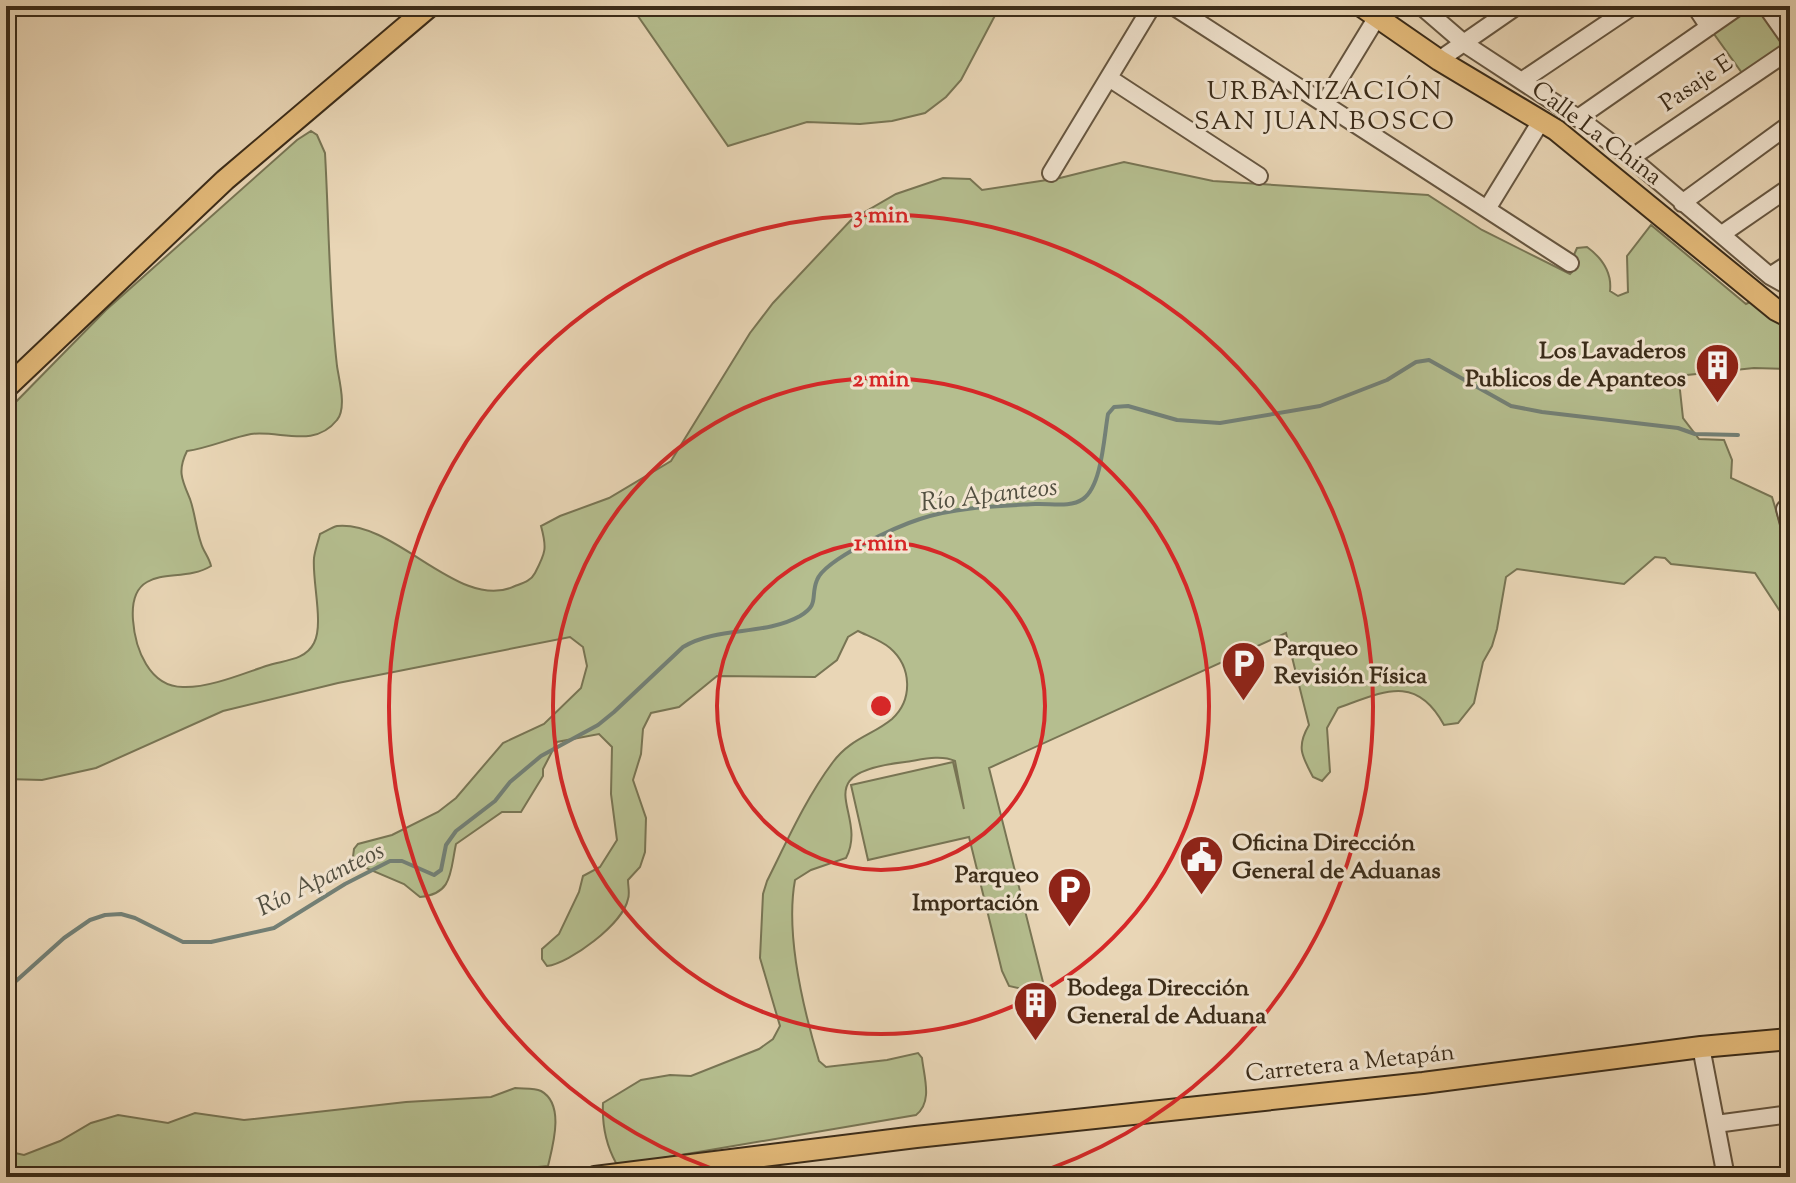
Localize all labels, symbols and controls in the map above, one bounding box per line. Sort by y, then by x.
street label: Pasaje E [1654,47,1741,121]
district label: URBANIZACIÓN SAN JUAN BOSCO [1194,74,1456,141]
street label: Calle La China [1524,74,1668,194]
text: 3 min [853,199,910,233]
place label: Los Lavaderos Publicos de Apanteos [1465,335,1686,397]
building icon: Los Lavaderos Publicos de Apanteos [1693,342,1741,405]
text: 2 min [852,363,910,397]
water label: Río Apanteos [918,469,1060,523]
text: 1 min [854,527,909,561]
place label: Parqueo Revisión Física [1274,632,1428,694]
parking icon: Parqueo Revisión Física [1219,639,1267,702]
centre of rings [867,692,895,720]
place label: Oficina Dirección General de Aduanas [1232,827,1441,889]
water label: Río Apanteos [251,833,391,927]
public building icon: Oficina Dirección General de Aduanas [1177,834,1225,897]
place label: Parqueo Importación [912,859,1040,921]
parking icon: Parqueo Importación [1046,866,1094,929]
place label: Bodega Dirección General de Aduana [1067,972,1267,1034]
building icon: Bodega Dirección General de Aduana [1012,979,1060,1042]
street label: Carretera a Metapán [1244,1036,1456,1092]

